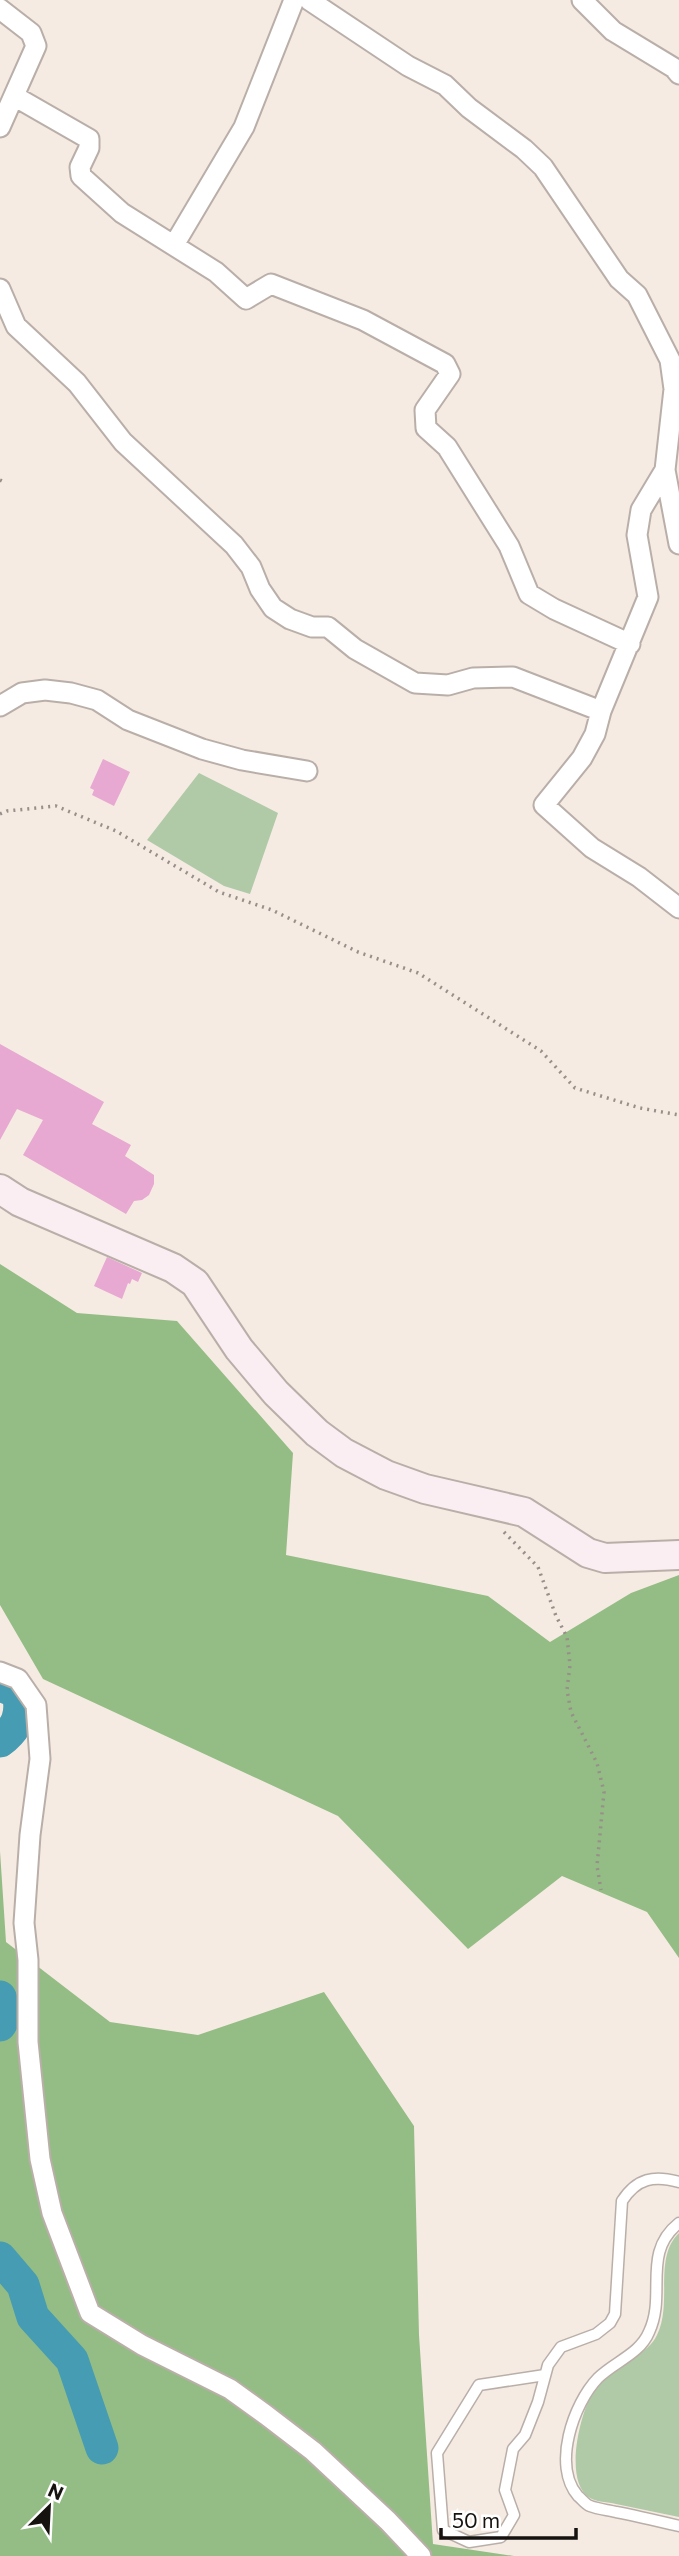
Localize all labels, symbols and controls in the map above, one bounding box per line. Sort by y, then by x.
north arrow [14,2472,84,2542]
text: N [45,2478,67,2504]
scale bar [441,2496,576,2540]
text: 50 m [452,2507,500,2532]

